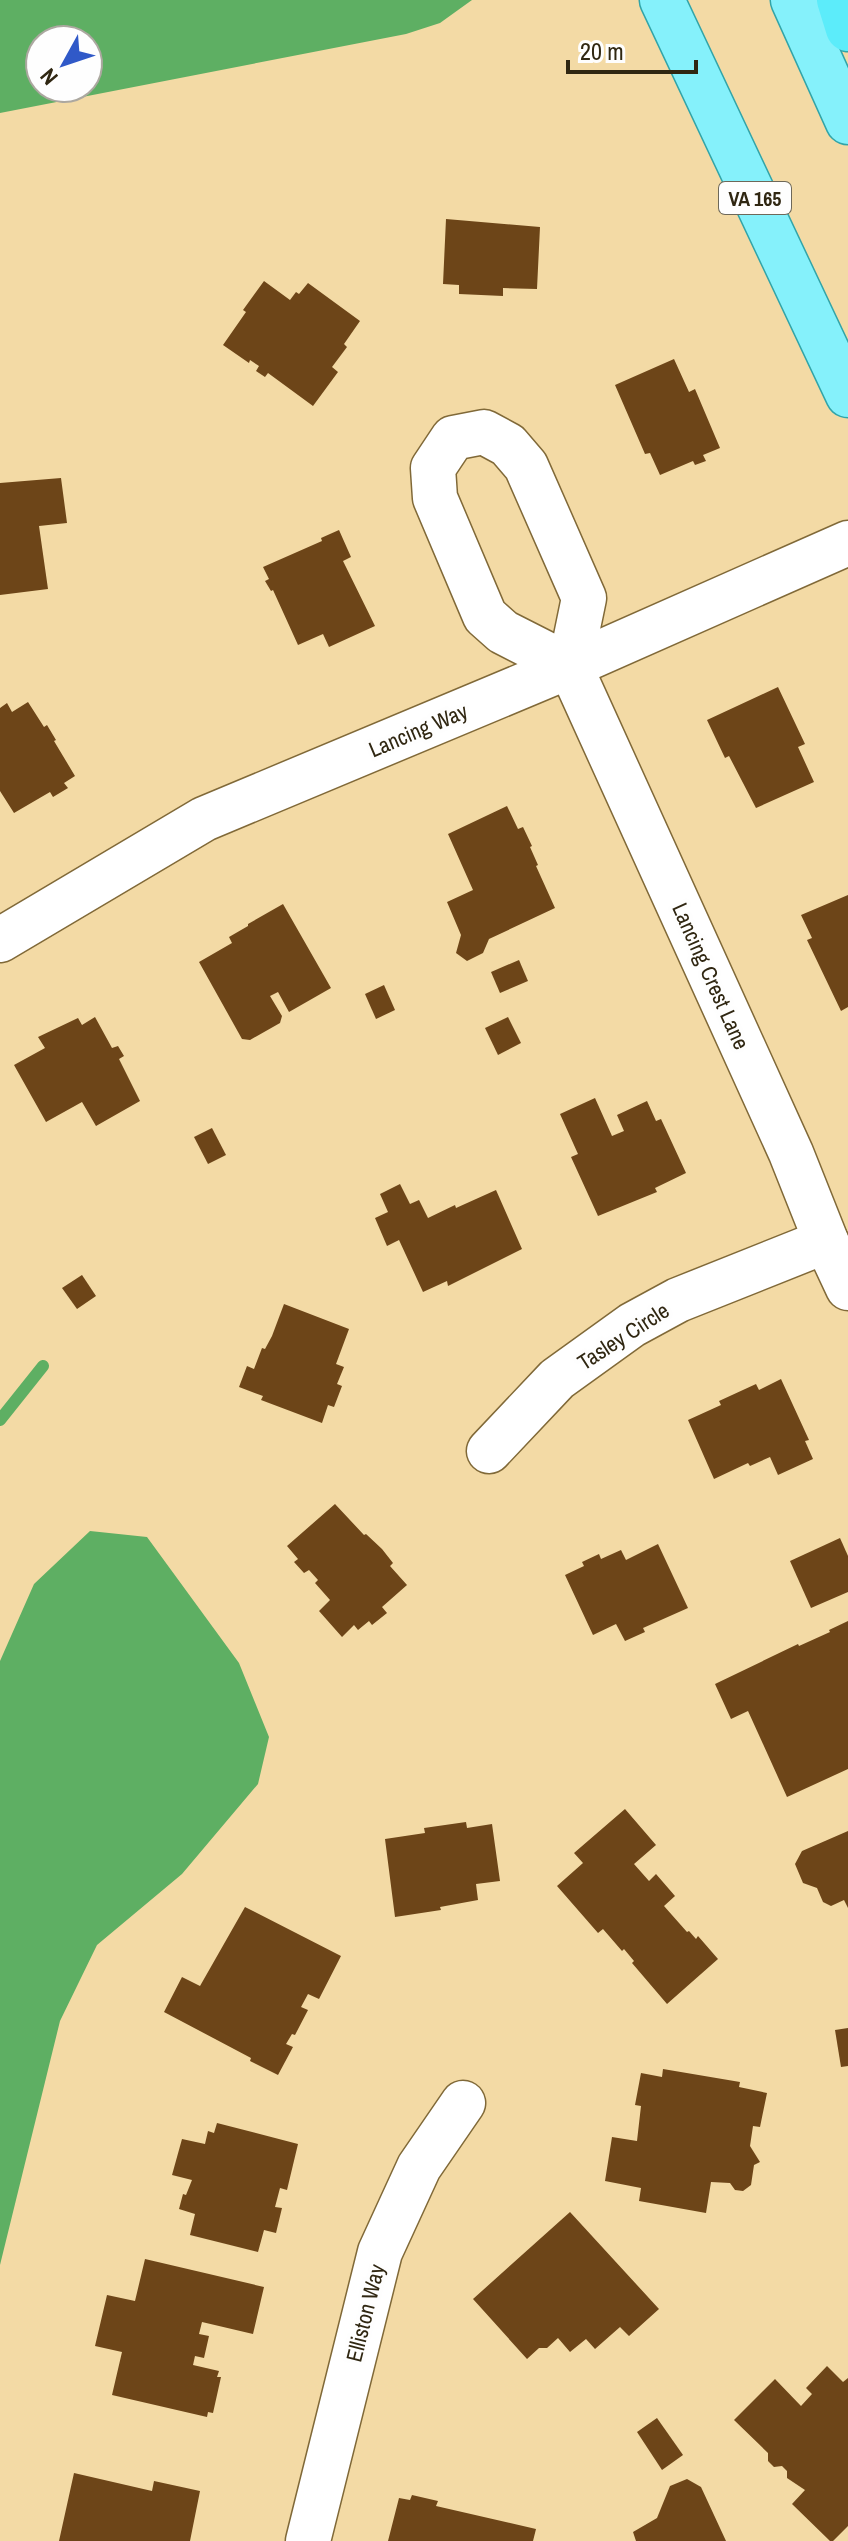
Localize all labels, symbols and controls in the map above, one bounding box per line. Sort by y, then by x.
north arrow [24,24,104,104]
scale bar [568,24,696,74]
text: 20 m [580,35,624,67]
text: N [33,62,64,91]
road number: VA 165 [719,182,791,214]
street label: Lancing Way [364,696,472,764]
street label: Lancing Crest Lane [665,898,757,1054]
street label: Tasley Circle [571,1295,675,1377]
street label: Elliston Way [338,2261,392,2365]

